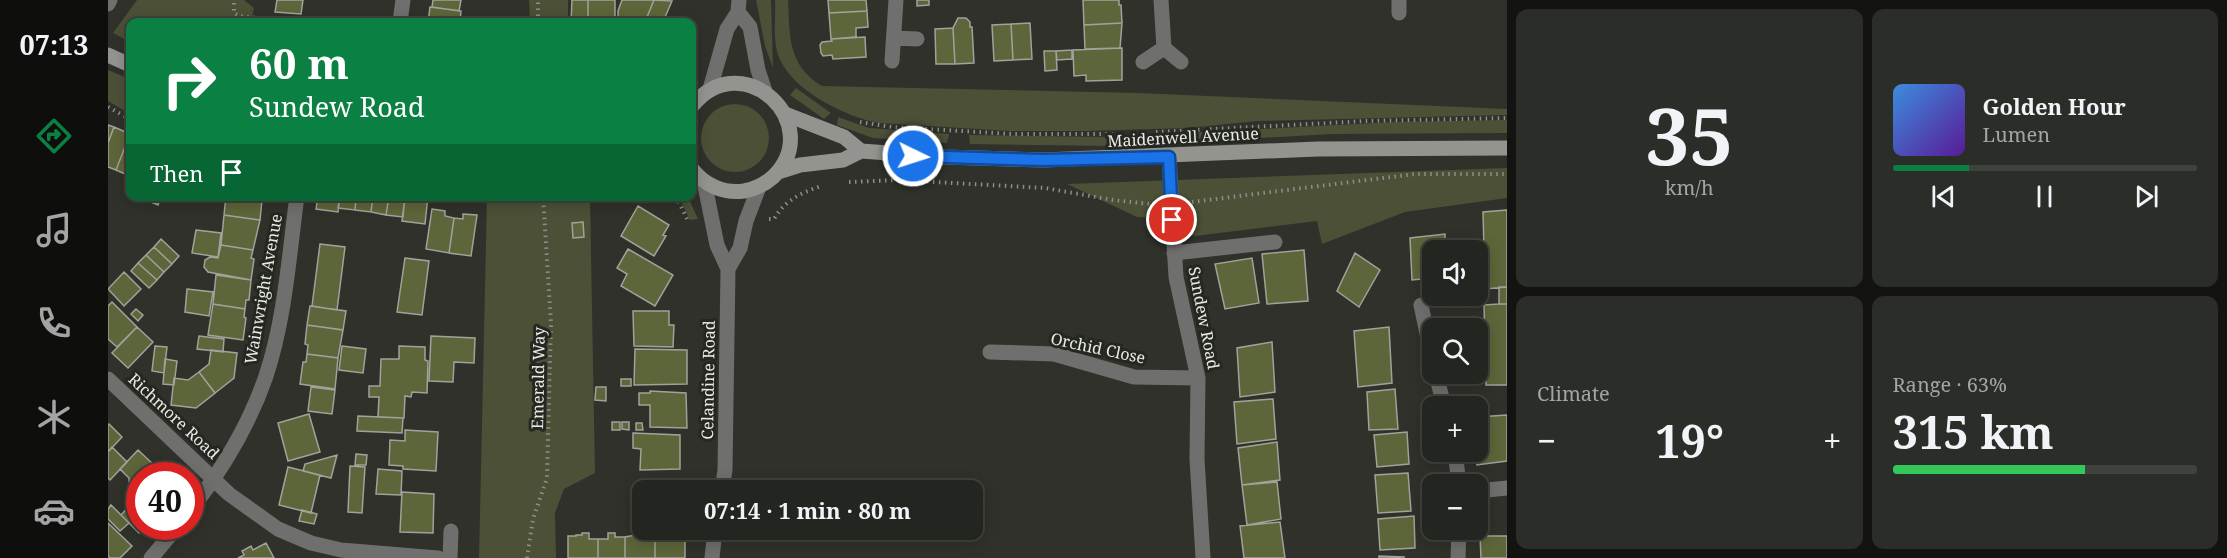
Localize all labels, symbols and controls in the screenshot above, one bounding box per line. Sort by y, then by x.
text: 07:13 [19,26,89,63]
text: 60 m [249,34,349,91]
icon: right [150,42,228,120]
text: 35 [1645,82,1733,188]
text: Sundew Road [249,88,425,125]
text: Golden Hour [1983,91,2126,121]
icon: directions [33,115,75,157]
text: Lumen [1983,121,2050,148]
street label: Maidenwell Avenue [1107,122,1259,152]
position arrow [881,124,945,188]
icon: arrive [215,156,248,189]
text: Then [150,158,203,188]
text: km/h [1665,174,1714,201]
icon: previous [1927,180,1960,213]
icon: pause [2028,180,2061,213]
icon: next [2130,180,2163,213]
pin [1146,194,1197,245]
icon: arrive [1155,203,1188,236]
icon: music [33,209,75,251]
street label: Wainwright Avenue [239,212,287,366]
map controls [1422,240,1488,540]
button: sound [1422,240,1488,306]
street label: Sundew Road [1183,265,1225,371]
icon: phone [33,302,75,344]
button: search [1422,318,1488,384]
street label: Celandine Road [696,320,720,440]
street label: Emerald Way [526,326,550,429]
street label: Orchid Close [1049,327,1147,369]
street label: Richmore Road [124,368,224,464]
text: Range · 63% [1893,371,2007,398]
text: Climate [1537,380,1610,407]
icon: climate [33,396,75,438]
button: + [1422,396,1488,462]
text: 315 km [1893,401,2054,462]
text: 19° [1655,410,1724,471]
text: − [1537,418,1556,463]
text: + [1823,418,1841,463]
speed limit sign: 40 [126,462,204,540]
button: − [1422,474,1488,540]
icon: car [33,490,75,532]
text: 07:14 · 1 min · 80 m [704,495,911,525]

